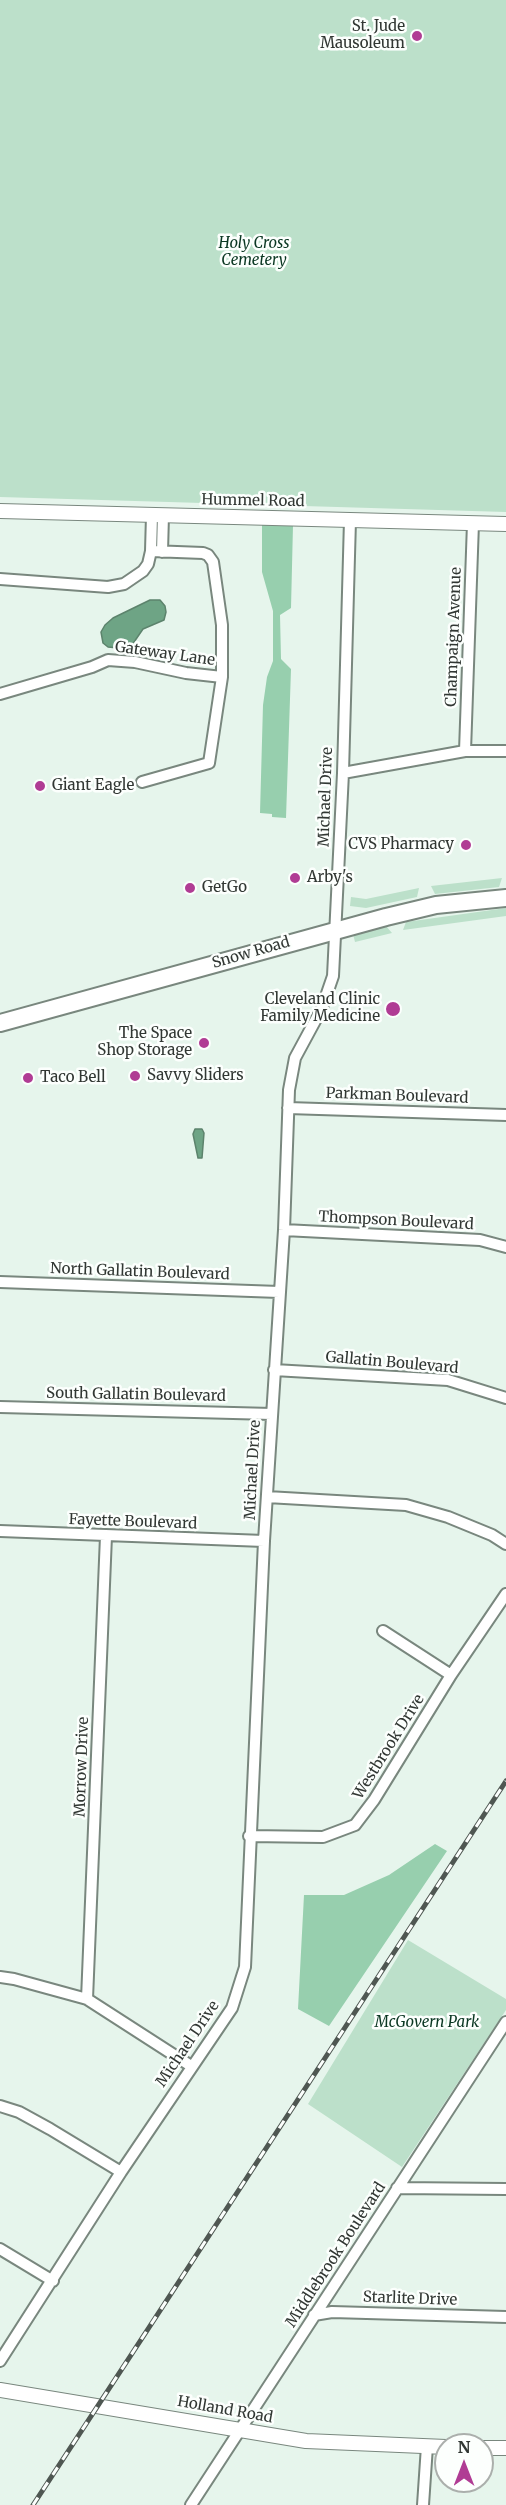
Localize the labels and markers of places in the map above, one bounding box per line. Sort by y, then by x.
place label: St. Jude Mausoleum [320,18,405,53]
marker: St. Jude Mausoleum [410,29,424,43]
place label: Giant Eagle [52,777,134,795]
marker: Giant Eagle [33,779,47,793]
place label: CVS Pharmacy [348,836,454,854]
marker: CVS Pharmacy [459,838,473,852]
place label: Arby's [307,869,353,887]
marker: Arby's [288,871,302,885]
place label: GetGo [202,879,247,897]
marker: GetGo [183,881,197,895]
place label: Cleveland Clinic Family Medicine [260,991,380,1026]
marker: Cleveland Clinic Family Medicine [384,1000,402,1018]
place label: The Space Shop Storage [97,1025,192,1060]
marker: The Space Shop Storage [197,1036,211,1050]
place label: Savvy Sliders [147,1067,244,1085]
place label: Taco Bell [40,1069,106,1087]
marker: Savvy Sliders [128,1069,142,1083]
marker: Taco Bell [21,1071,35,1085]

